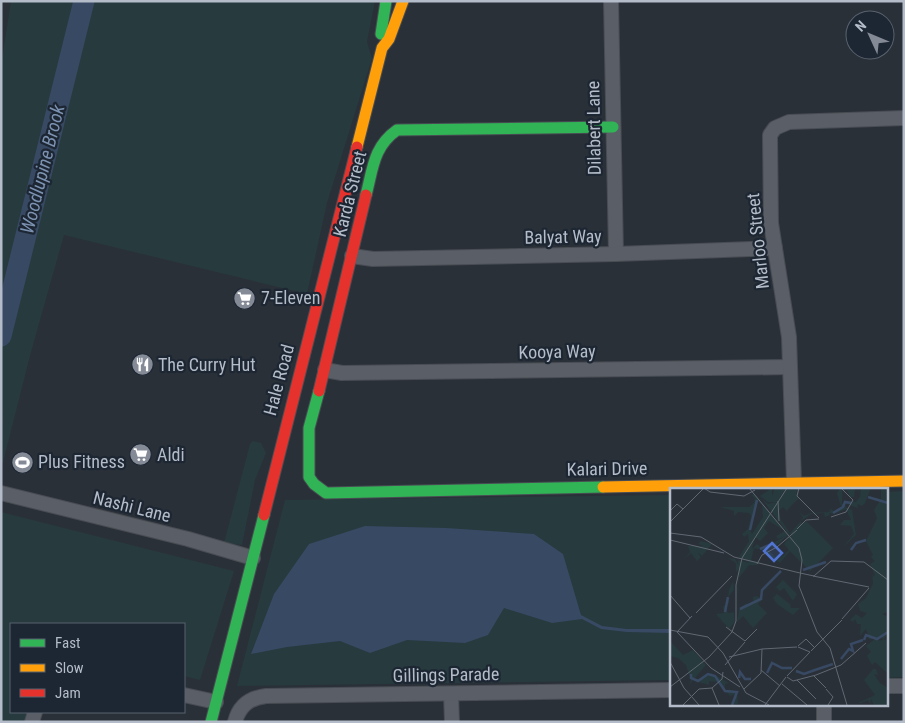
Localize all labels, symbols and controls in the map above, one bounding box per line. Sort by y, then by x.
north arrow [845,10,895,60]
text: N [852,17,869,35]
street label: Dilabert Lane [582,81,605,175]
water label: Woodlupine Brook [15,102,70,236]
street label: Karda Street [329,149,370,239]
street label: Marloo Street [742,192,773,290]
street label: Balyat Way [524,225,602,248]
supermarket icon: 7-Eleven [233,286,257,310]
place label: 7-Eleven [261,287,321,308]
street label: Kooya Way [518,340,596,363]
street label: Hale Road [259,342,298,418]
restaurant icon: The Curry Hut [130,353,154,377]
place label: The Curry Hut [158,354,255,375]
supermarket icon: Aldi [129,443,153,467]
place label: Aldi [157,444,185,465]
sports icon: Plus Fitness [10,450,34,474]
place label: Plus Fitness [38,451,125,472]
street label: Kalari Drive [566,457,648,480]
street label: Nashi Lane [91,487,173,526]
inset map [670,488,888,706]
legend [10,623,185,713]
text: Fast [55,634,80,652]
text: Slow [55,659,84,677]
street label: Gillings Parade [392,663,500,686]
text: Jam [55,684,81,702]

